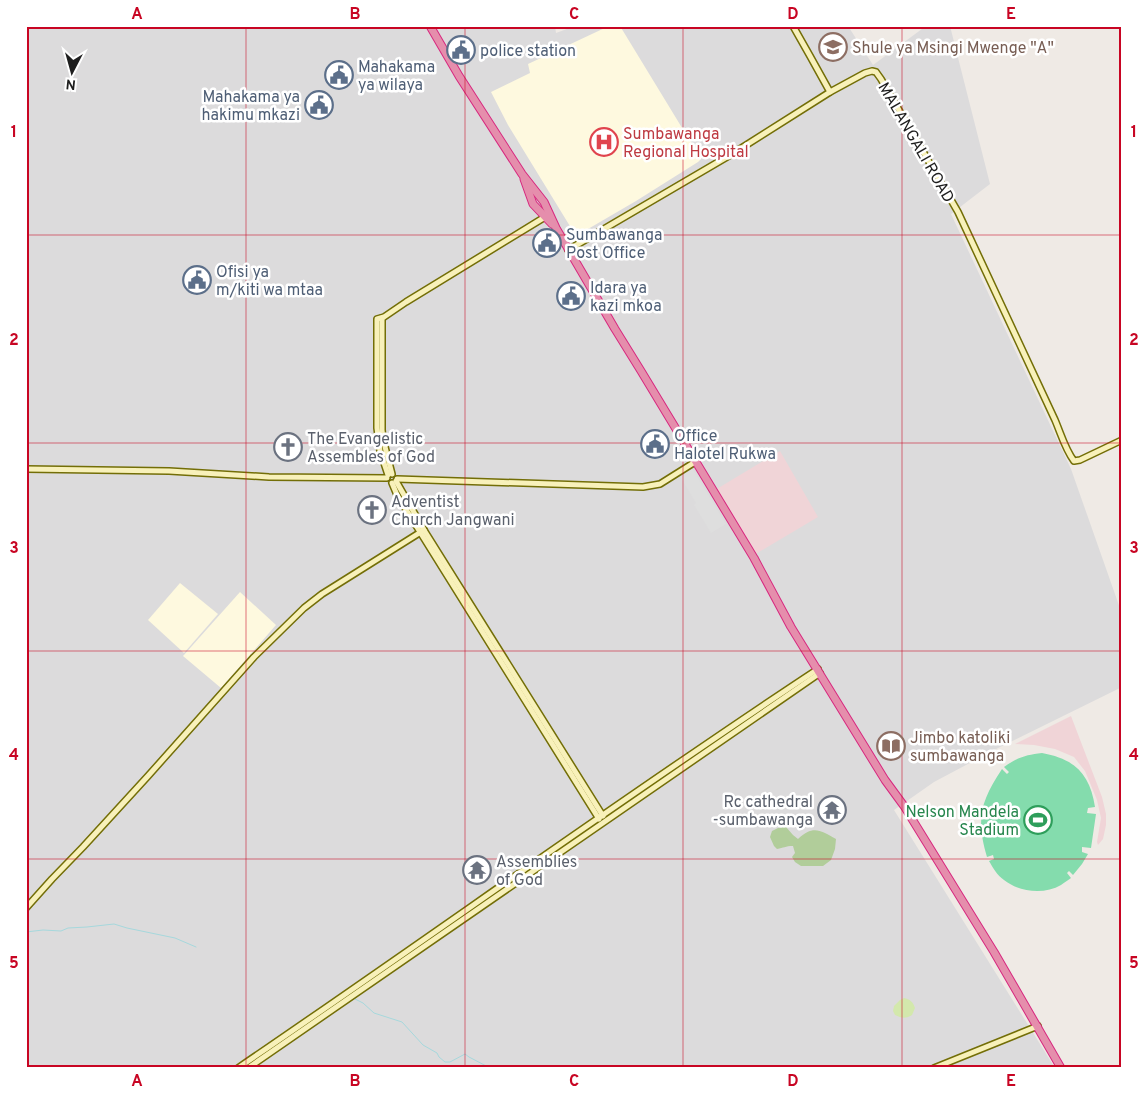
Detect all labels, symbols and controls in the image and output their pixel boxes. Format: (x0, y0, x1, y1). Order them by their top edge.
text: A (131, 5, 143, 25)
text: B (349, 5, 361, 25)
text: C (569, 5, 579, 25)
text: D (787, 5, 799, 25)
text: E (1006, 5, 1016, 25)
school or university icon: Shule ya Msingi Mwenge "A" (818, 32, 848, 62)
public building icon: police station (446, 35, 476, 65)
place label: Shule ya Msingi Mwenge "A" (852, 39, 1054, 59)
place label: police station (480, 42, 576, 62)
north arrow (48, 48, 98, 98)
place label: Mahakama ya wilaya (358, 58, 435, 96)
public building icon: Mahakama ya wilaya (324, 60, 354, 90)
text: N (65, 74, 77, 92)
street label: MALANGALI ROAD (873, 79, 958, 207)
place label: Mahakama ya hakimu mkazi (201, 88, 300, 126)
public building icon: Mahakama ya hakimu mkazi (304, 90, 334, 120)
text: 1 (11, 123, 17, 143)
text: 1 (1131, 123, 1137, 143)
place label: Sumbawanga Regional Hospital (623, 125, 749, 163)
hospital icon: Sumbawanga Regional Hospital (589, 127, 619, 157)
place label: Sumbawanga Post Office (566, 226, 662, 264)
public building icon: Sumbawanga Post Office (532, 228, 562, 258)
place label: Ofisi ya m/kiti wa mtaa (216, 263, 323, 301)
public building icon: Ofisi ya m/kiti wa mtaa (182, 265, 212, 295)
place label: Idara ya kazi mkoa (590, 279, 662, 317)
public building icon: Idara ya kazi mkoa (556, 281, 586, 311)
text: 2 (9, 331, 19, 351)
text: 2 (1129, 331, 1139, 351)
place label: Office Halotel Rukwa (674, 427, 776, 465)
public building icon: Office Halotel Rukwa (640, 429, 670, 459)
place label: The Evangelistic Assembles of God (307, 430, 435, 468)
church icon: The Evangelistic Assembles of God (273, 432, 303, 462)
place label: Adventist Church Jangwani (391, 493, 515, 531)
church icon: Adventist Church Jangwani (357, 495, 387, 525)
text: 3 (9, 539, 19, 559)
text: 3 (1129, 539, 1139, 559)
place label: Jimbo katoliki sumbawanga (910, 729, 1010, 767)
library icon: Jimbo katoliki sumbawanga (876, 731, 906, 761)
text: 4 (9, 746, 19, 766)
text: 4 (1129, 746, 1139, 766)
place label: Rc cathedral -sumbawanga (712, 793, 813, 831)
temple icon: Rc cathedral -sumbawanga (817, 795, 847, 825)
place label: Nelson Mandela Stadium (905, 803, 1019, 841)
sports icon: Nelson Mandela Stadium (1023, 805, 1053, 835)
place label: Assemblies of God (496, 853, 577, 891)
temple icon: Assemblies of God (462, 855, 492, 885)
text: 5 (9, 954, 19, 974)
text: 5 (1129, 954, 1139, 974)
text: A (131, 1072, 143, 1092)
text: B (349, 1072, 361, 1092)
text: C (569, 1072, 579, 1092)
text: D (787, 1072, 799, 1092)
text: E (1006, 1072, 1016, 1092)

